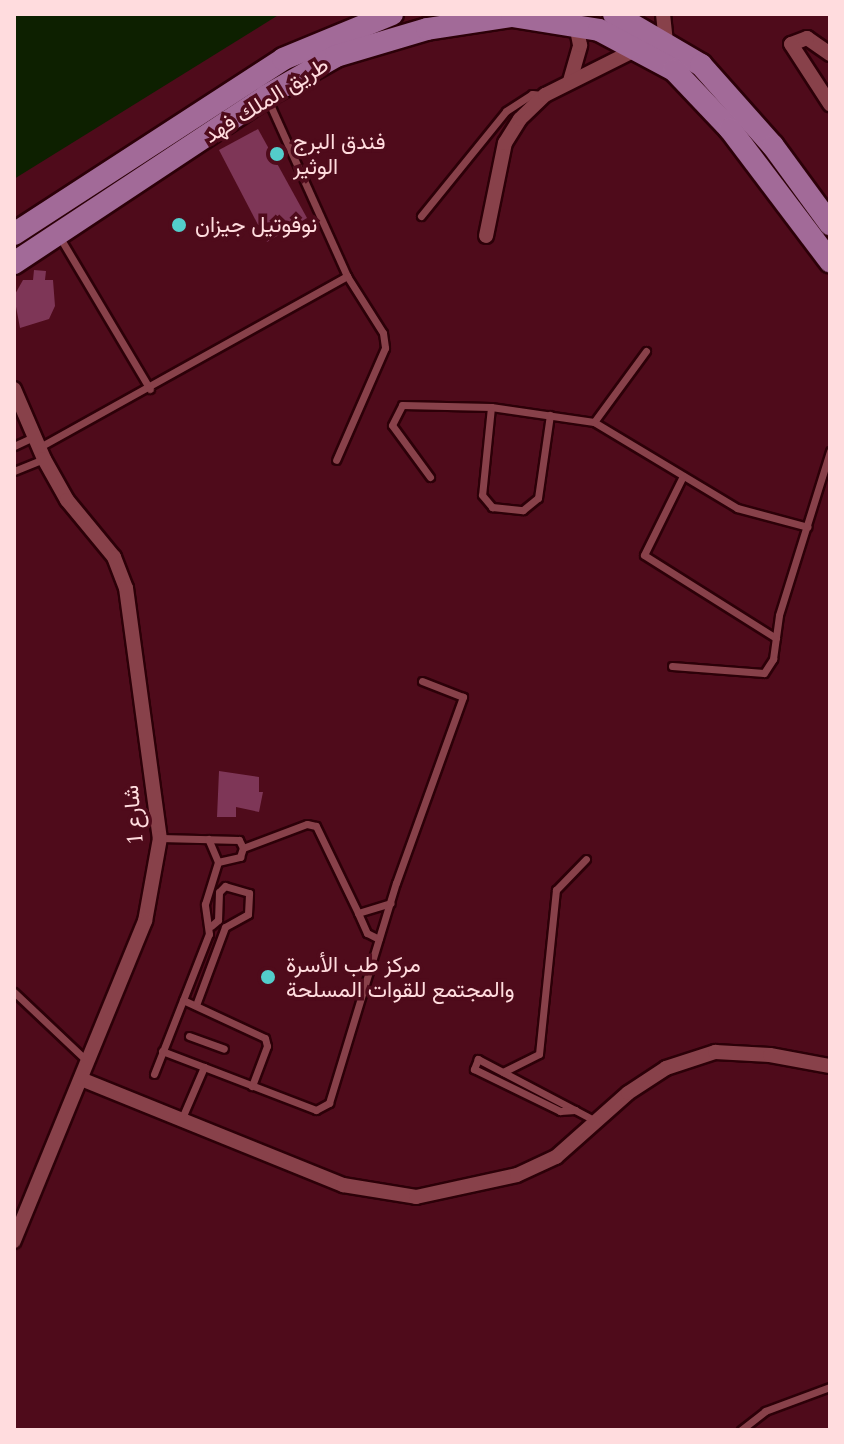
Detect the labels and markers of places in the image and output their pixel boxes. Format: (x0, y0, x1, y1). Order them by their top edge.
place label: فندق البرج الوثير (293, 128, 385, 180)
marker: فندق البرج الوثير (268, 145, 286, 163)
place label: نوفوتيل جيزان (195, 212, 317, 238)
marker: نوفوتيل جيزان (170, 216, 188, 234)
place label: مركز طب الأسرة والمجتمع للقوات المسلحة (286, 951, 515, 1002)
marker: مركز طب الأسرة والمجتمع للقوات المسلحة (257, 966, 279, 988)

